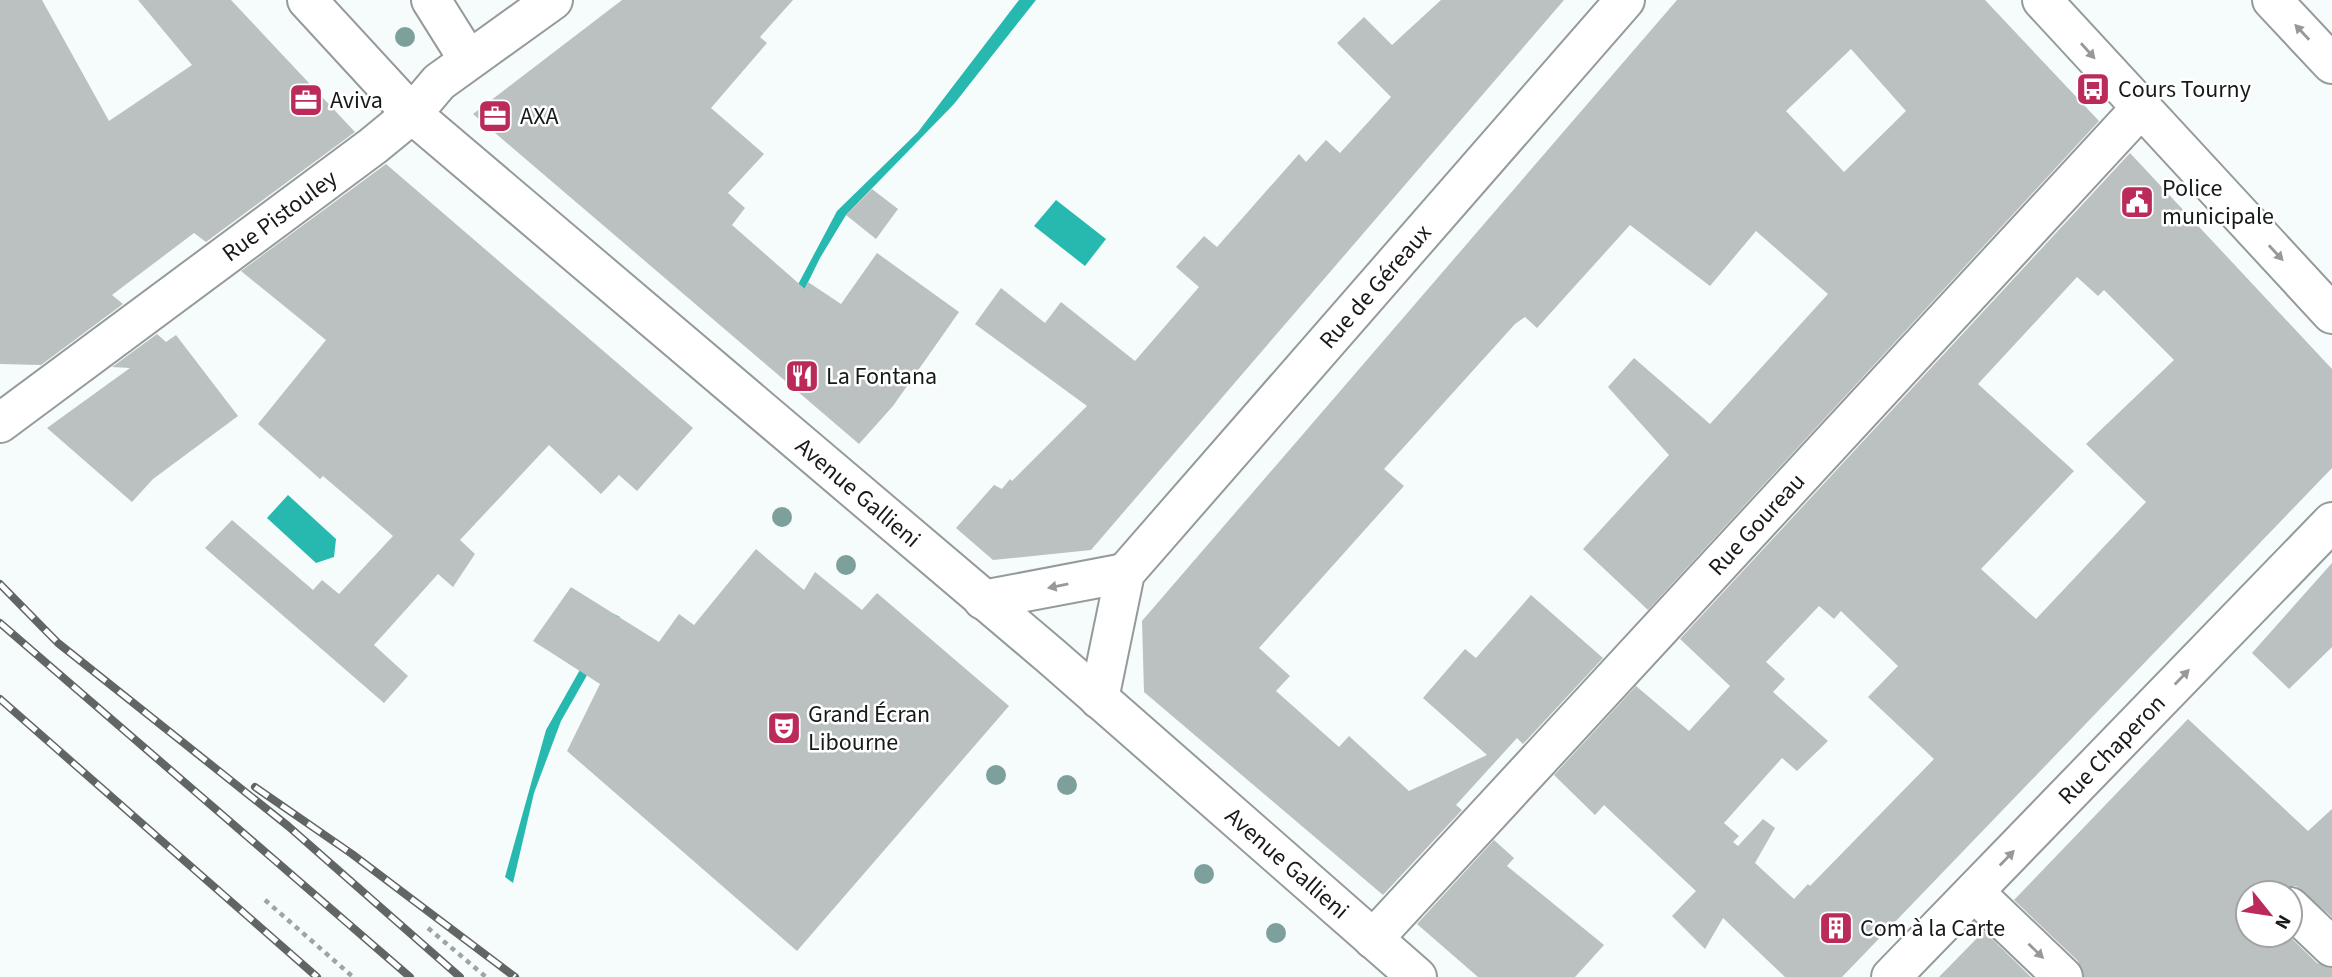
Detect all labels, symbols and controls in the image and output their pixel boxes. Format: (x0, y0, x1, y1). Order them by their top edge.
one-way arrow (2294, 23, 2310, 41)
one-way arrow (2079, 42, 2095, 59)
bus stop icon: Cours Tourny (2074, 70, 2112, 108)
place label: Cours Tourny (2118, 72, 2251, 107)
office icon: Aviva (287, 81, 325, 119)
place label: Aviva (330, 83, 383, 118)
office icon: AXA (476, 97, 514, 135)
place label: AXA (520, 99, 559, 134)
street label: Rue Pistouley (215, 161, 345, 270)
place label: Police municipale (2162, 171, 2274, 234)
public building icon: Police municipale (2118, 183, 2156, 221)
street label: Rue de Géreaux (1311, 216, 1440, 357)
one-way arrow (2267, 244, 2283, 261)
restaurant icon: La Fontana (783, 357, 821, 395)
place label: La Fontana (826, 359, 937, 394)
street label: Avenue Gallieni (787, 429, 928, 556)
street label: Rue Goureau (1700, 465, 1814, 584)
one-way arrow (1047, 581, 1069, 592)
one-way arrow (2174, 668, 2191, 685)
street label: Rue Chaperon (2050, 687, 2174, 813)
place label: Grand Écran Libourne (808, 697, 930, 760)
theatre icon: Grand Écran Libourne (765, 709, 803, 747)
street label: Avenue Gallieni (1217, 799, 1357, 928)
one-way arrow (1998, 850, 2014, 867)
north arrow (2234, 879, 2304, 949)
building icon: Com à la Carte (1817, 909, 1855, 947)
text: N (2268, 910, 2297, 934)
place label: Com à la Carte (1860, 911, 2005, 946)
one-way arrow (2027, 943, 2044, 959)

